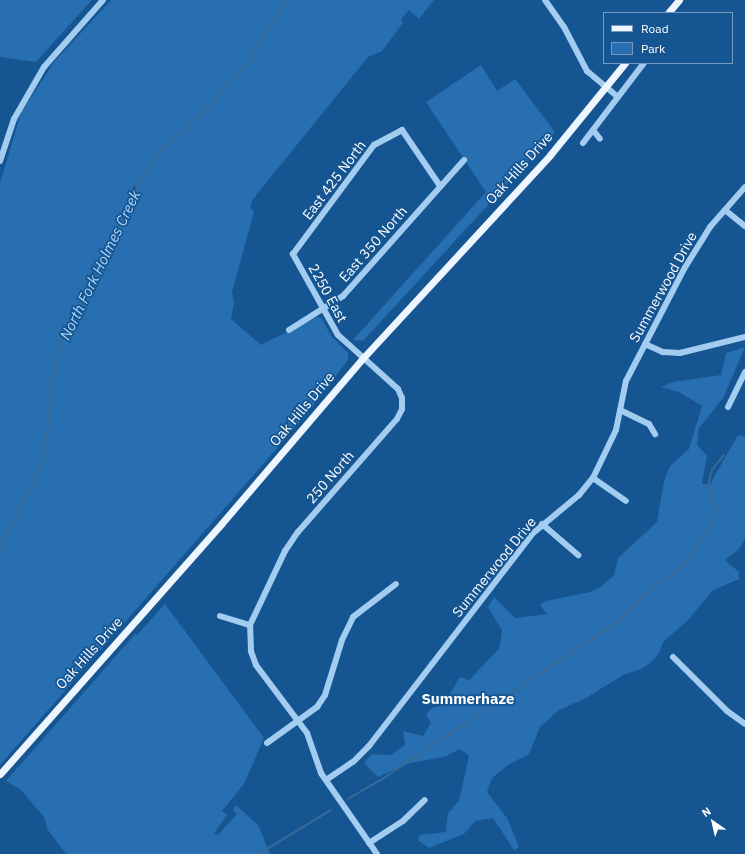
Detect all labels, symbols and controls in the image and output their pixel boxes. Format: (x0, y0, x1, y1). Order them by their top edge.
legend (603, 12, 733, 64)
text: Road (641, 21, 669, 36)
text: Park (641, 41, 665, 56)
street label: Oak Hills Drive (482, 128, 556, 208)
street label: East 425 North (299, 137, 369, 223)
water label: North Fork Holmes Creek (56, 187, 144, 343)
street label: East 350 North (336, 203, 410, 285)
street label: Summerwood Drive (626, 229, 700, 345)
street label: 2250 East (305, 261, 351, 325)
street label: Oak Hills Drive (266, 369, 338, 449)
street label: 250 North (303, 447, 357, 507)
street label: Summerwood Drive (449, 514, 539, 620)
street label: Oak Hills Drive (52, 613, 126, 693)
district label: Summerhaze (421, 690, 515, 708)
north arrow (693, 802, 733, 842)
text: N (699, 804, 714, 820)

